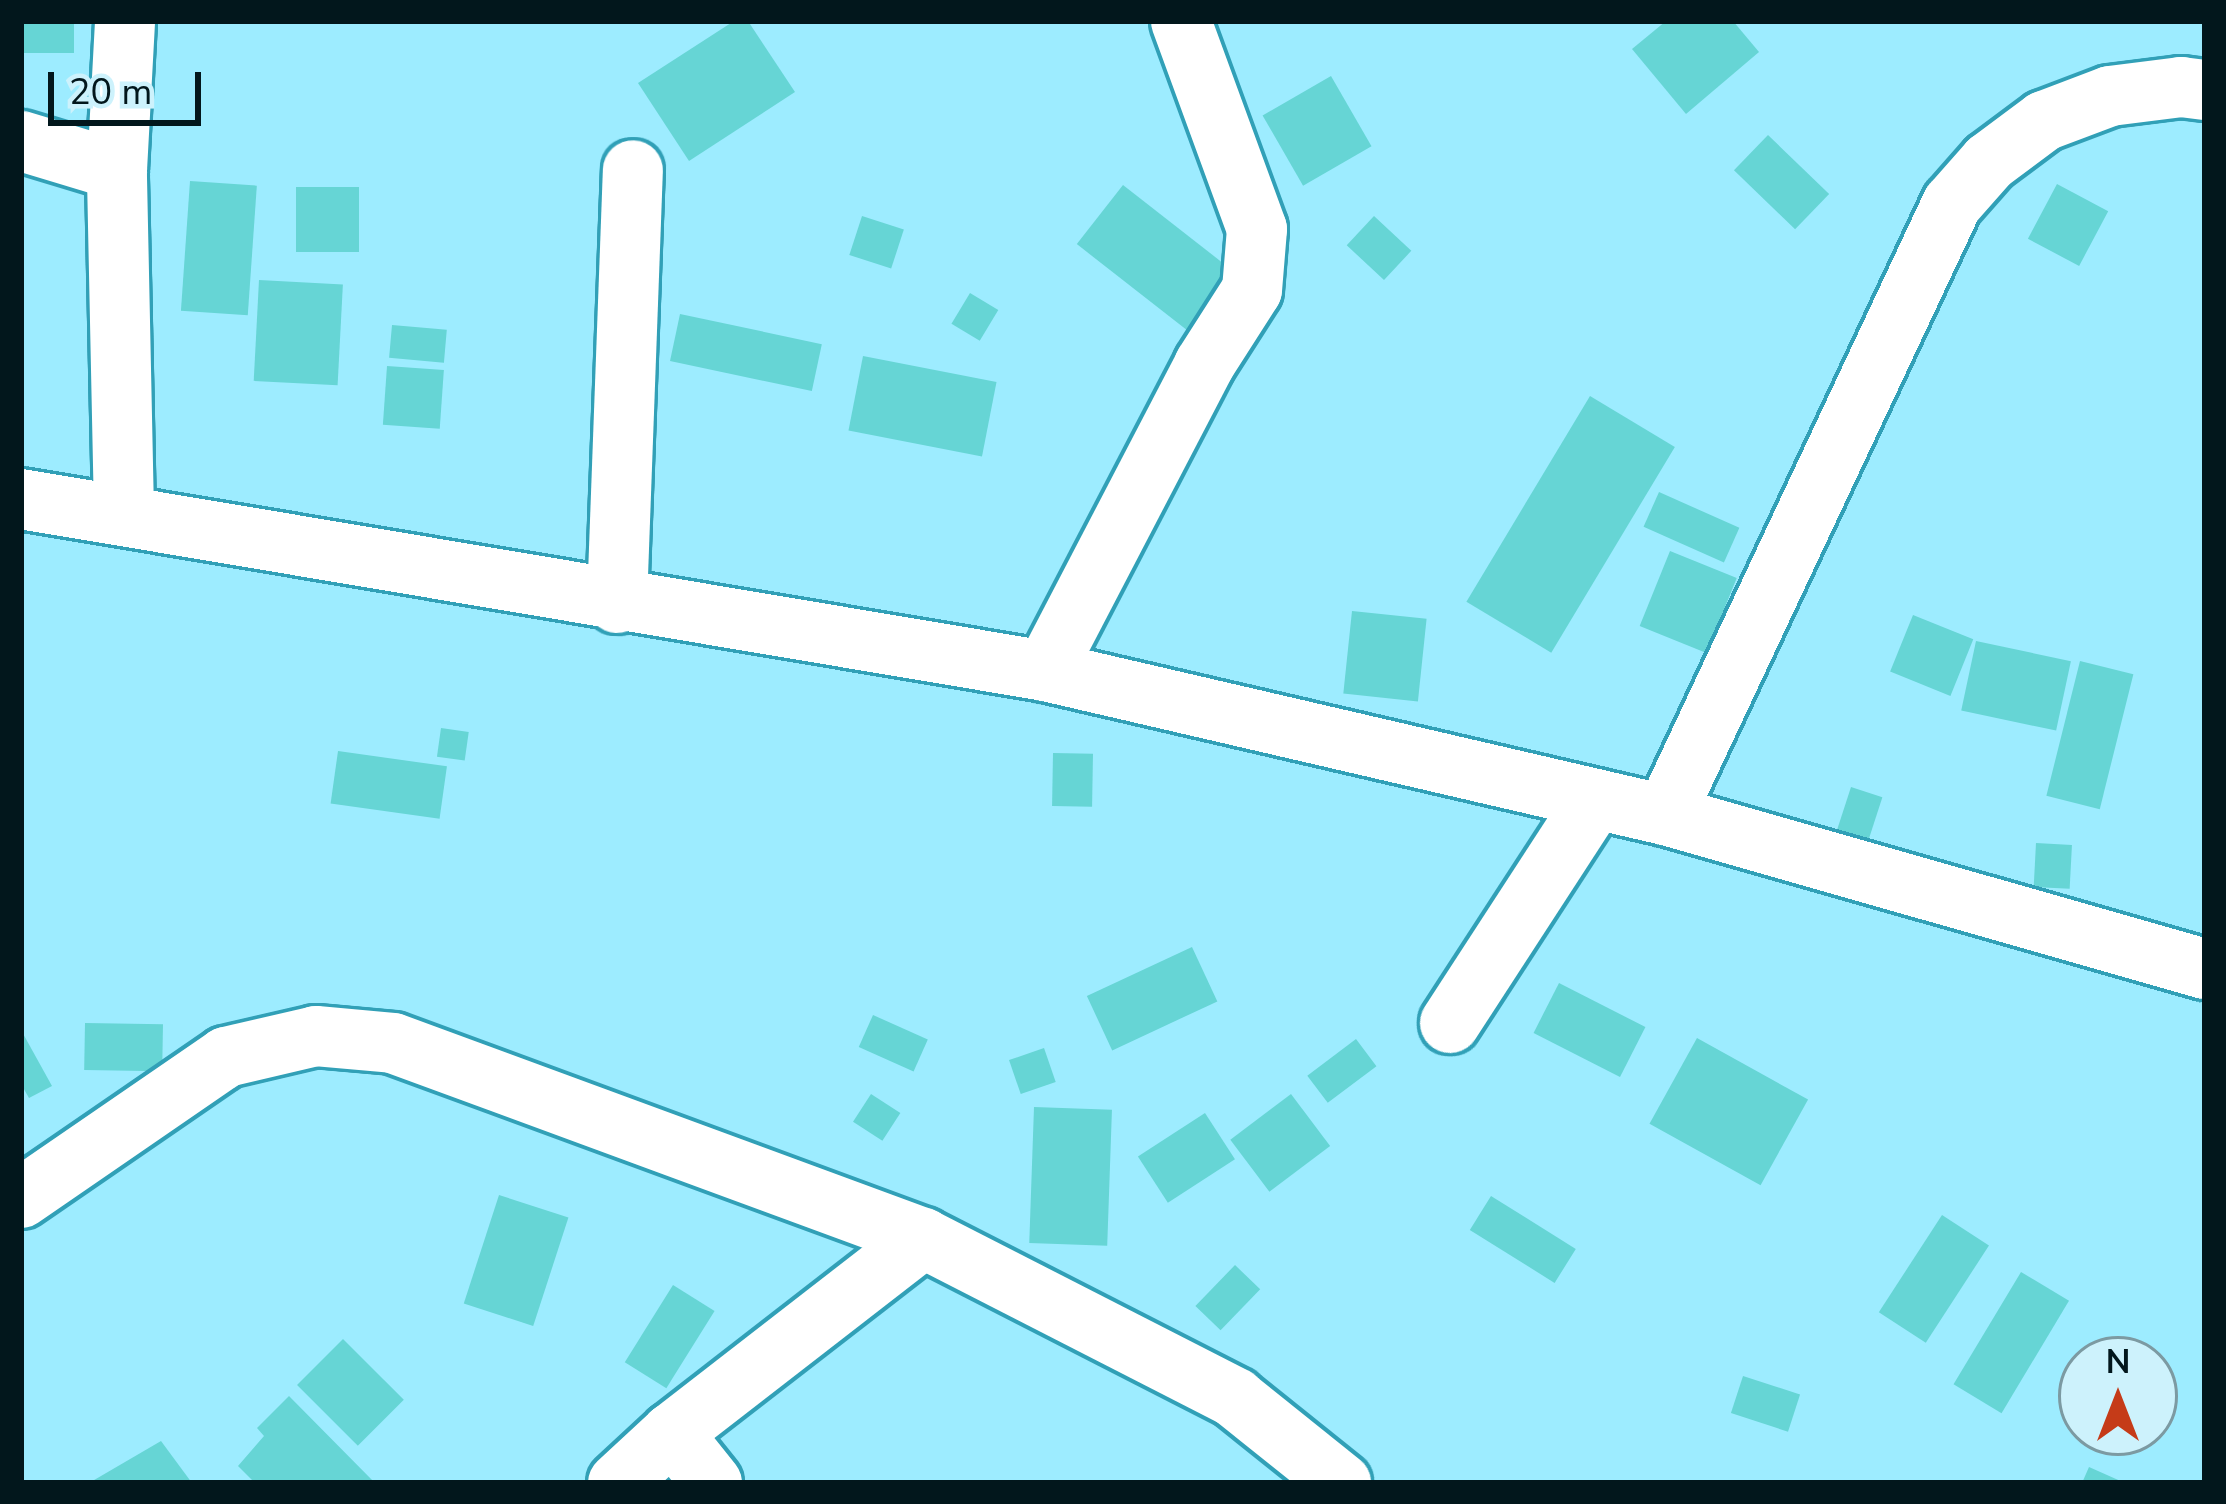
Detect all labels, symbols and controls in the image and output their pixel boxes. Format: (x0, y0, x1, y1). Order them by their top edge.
scale bar (54, 48, 207, 122)
text: 20 m (69, 68, 152, 117)
north arrow (2058, 1336, 2178, 1456)
text: N (2106, 1340, 2130, 1385)

